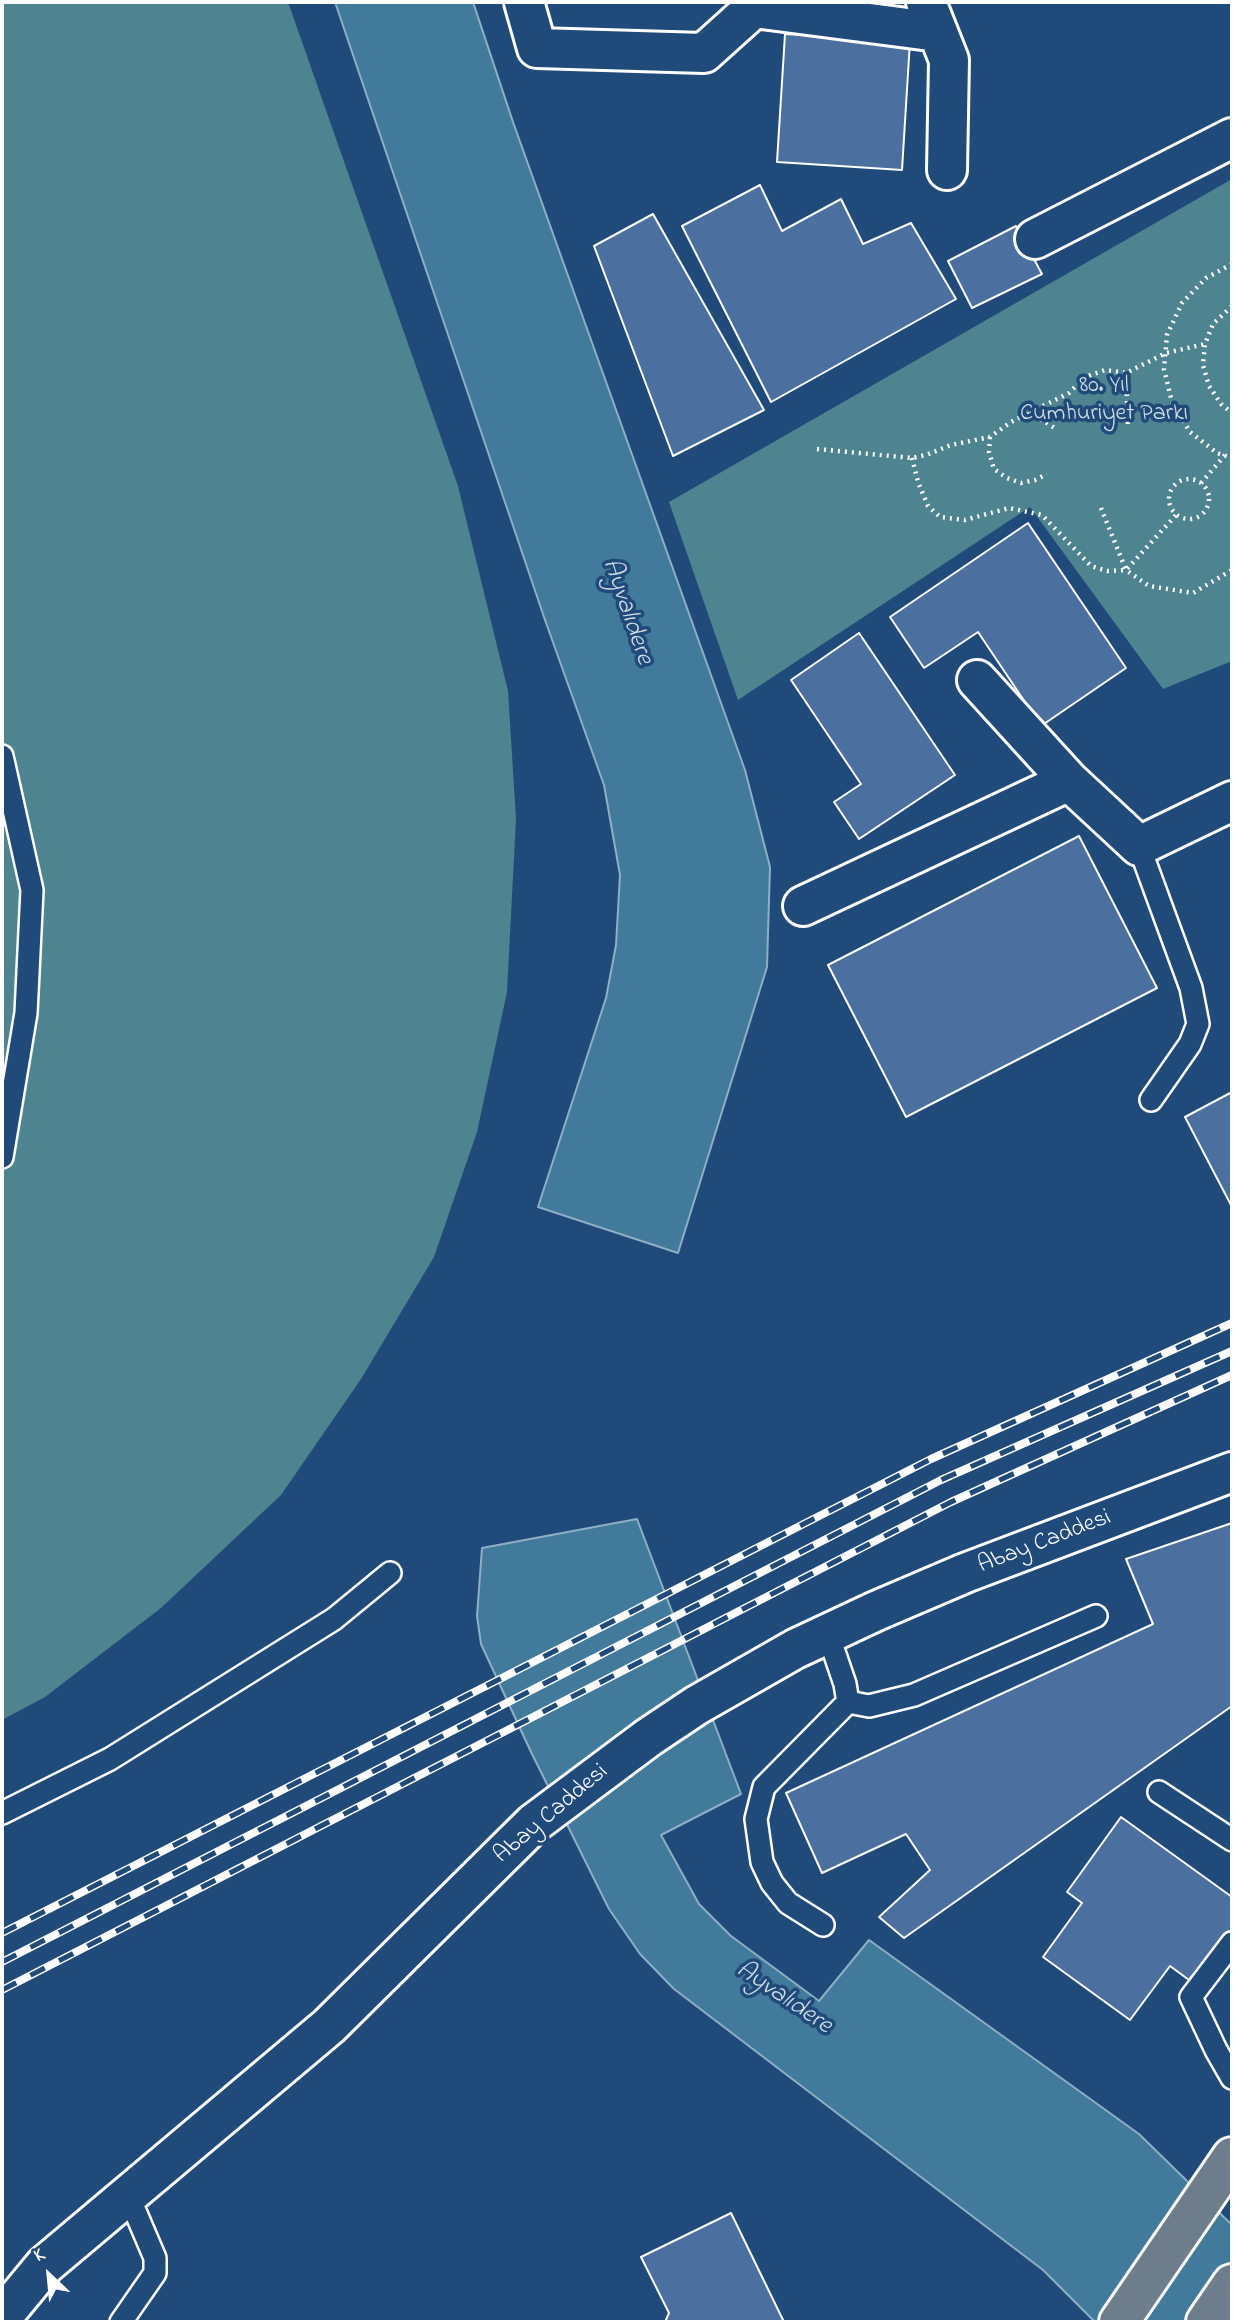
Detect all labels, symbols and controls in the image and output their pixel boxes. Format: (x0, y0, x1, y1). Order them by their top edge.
park label: 80. Yıl Cumhuriyet Parkı (1020, 373, 1188, 429)
water label: Ayvalıdere (593, 555, 659, 669)
street label: Abay Caddesi (974, 1504, 1116, 1582)
street label: Abay Caddesi (489, 1759, 615, 1871)
water label: Ayvalıdere (729, 1955, 837, 2043)
north arrow (14, 2240, 84, 2310)
text: K (30, 2242, 50, 2270)

